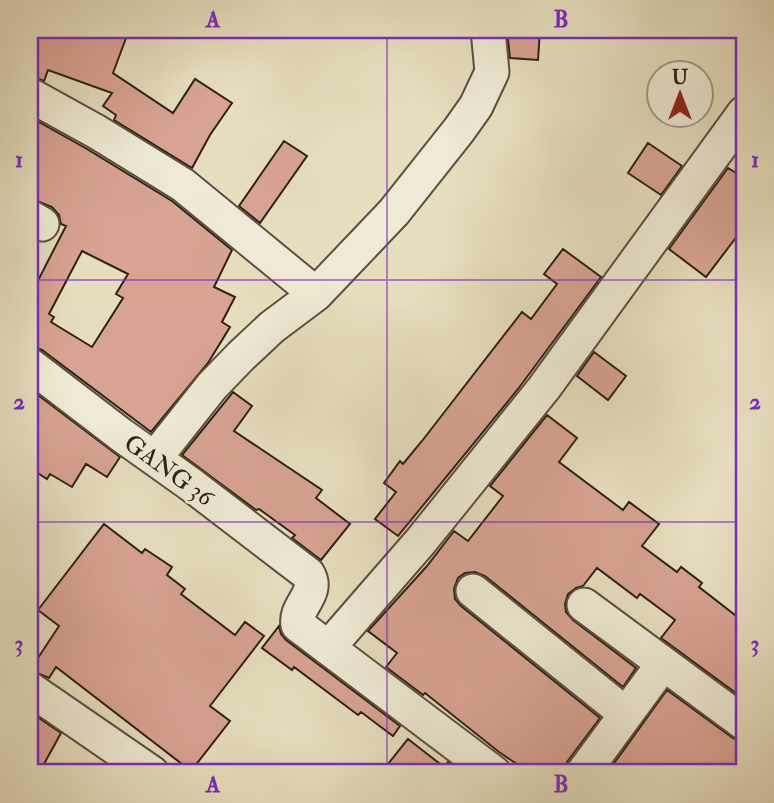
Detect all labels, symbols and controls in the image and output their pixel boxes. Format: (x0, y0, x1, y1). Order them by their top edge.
text: A (205, 5, 221, 34)
text: B (553, 5, 569, 34)
north arrow (644, 60, 714, 130)
text: U (672, 66, 688, 90)
text: 1 (15, 145, 23, 174)
text: 1 (751, 145, 759, 174)
text: 2 (13, 387, 25, 416)
text: 2 (749, 387, 761, 416)
street label: GANG 36 (118, 428, 221, 514)
text: 3 (15, 629, 23, 658)
text: 3 (751, 629, 759, 658)
text: A (205, 770, 221, 799)
text: B (553, 770, 569, 799)

